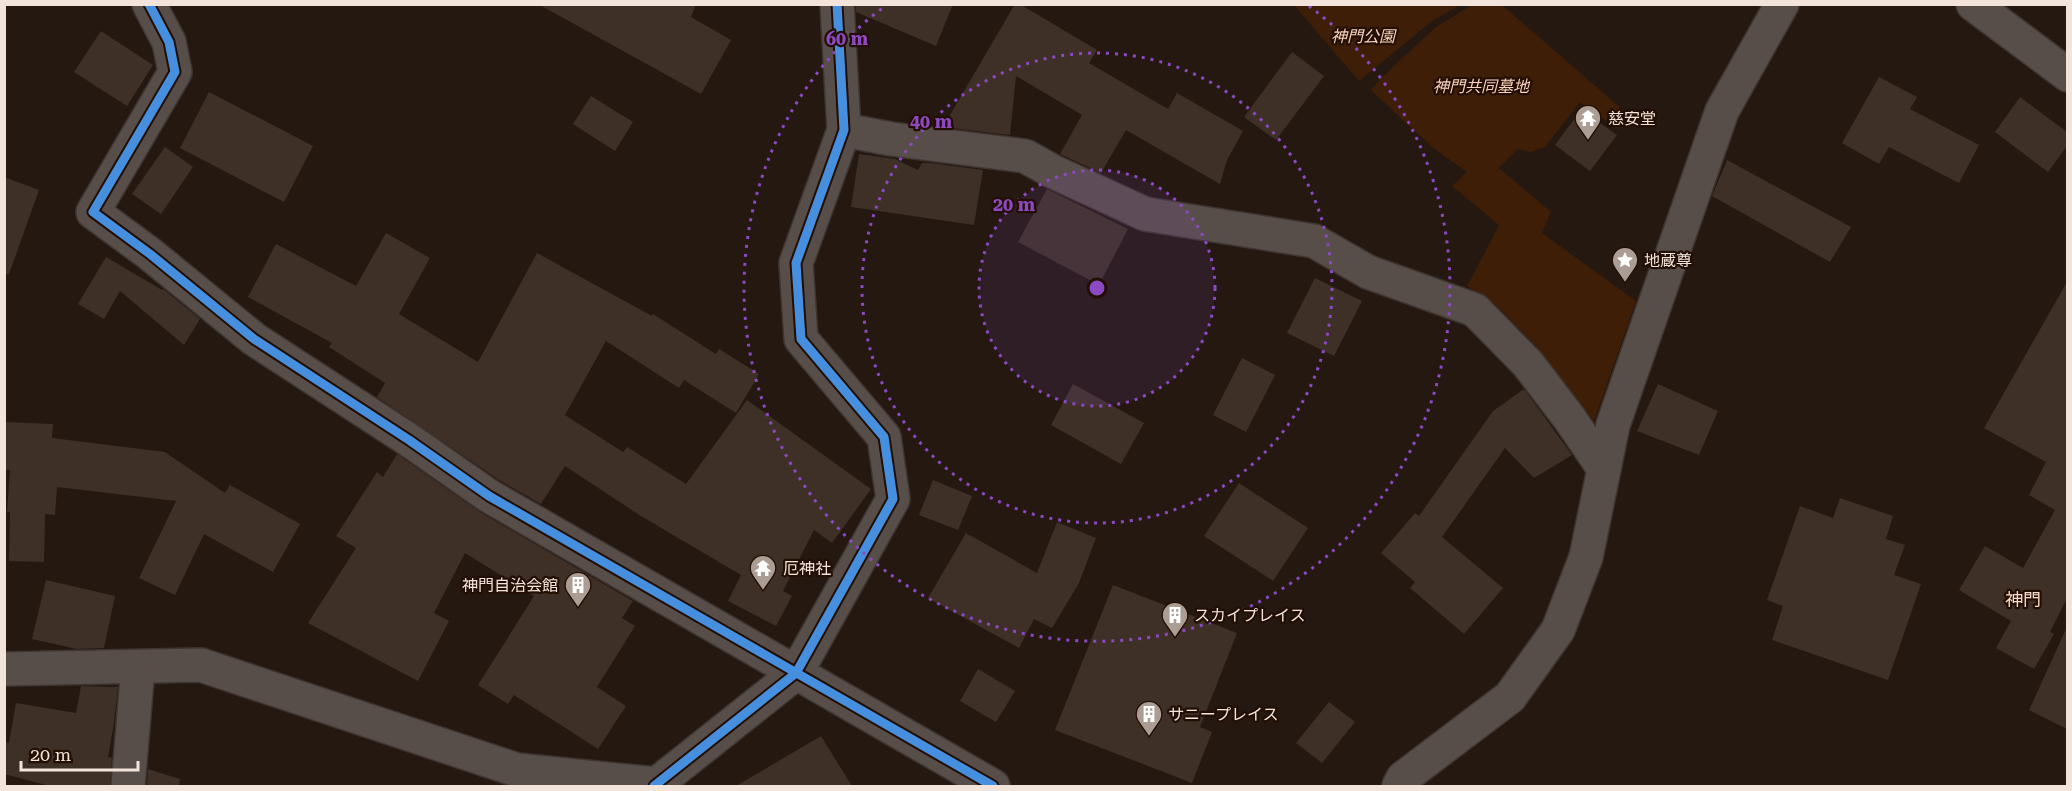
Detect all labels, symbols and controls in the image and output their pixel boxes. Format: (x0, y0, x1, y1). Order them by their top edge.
park label: 神門公園 (1331, 27, 1397, 46)
text: 60 m (826, 28, 869, 49)
park label: 神門共同墓地 (1433, 77, 1531, 96)
temple icon: 慈安堂 (1573, 103, 1603, 141)
place label: 慈安堂 (1608, 109, 1656, 128)
text: 40 m (910, 111, 953, 132)
text: 20 m (993, 194, 1036, 215)
place icon: 地蔵尊 (1610, 245, 1640, 283)
place label: 地蔵尊 (1644, 251, 1692, 270)
centre of rings (1087, 278, 1107, 298)
temple icon: 厄神社 (748, 553, 778, 591)
place label: 厄神社 (783, 559, 831, 578)
building icon: 神門自治会館 (563, 570, 593, 608)
place label: 神門自治会館 (462, 576, 558, 595)
district label: 神門 (2005, 589, 2041, 610)
building icon: スカイプレイス (1160, 600, 1190, 638)
place label: スカイプレイス (1194, 606, 1306, 625)
building icon: サニープレイス (1134, 699, 1164, 737)
place label: サニープレイス (1168, 705, 1279, 724)
scale bar (21, 734, 138, 772)
text: 20 m (30, 744, 71, 765)

